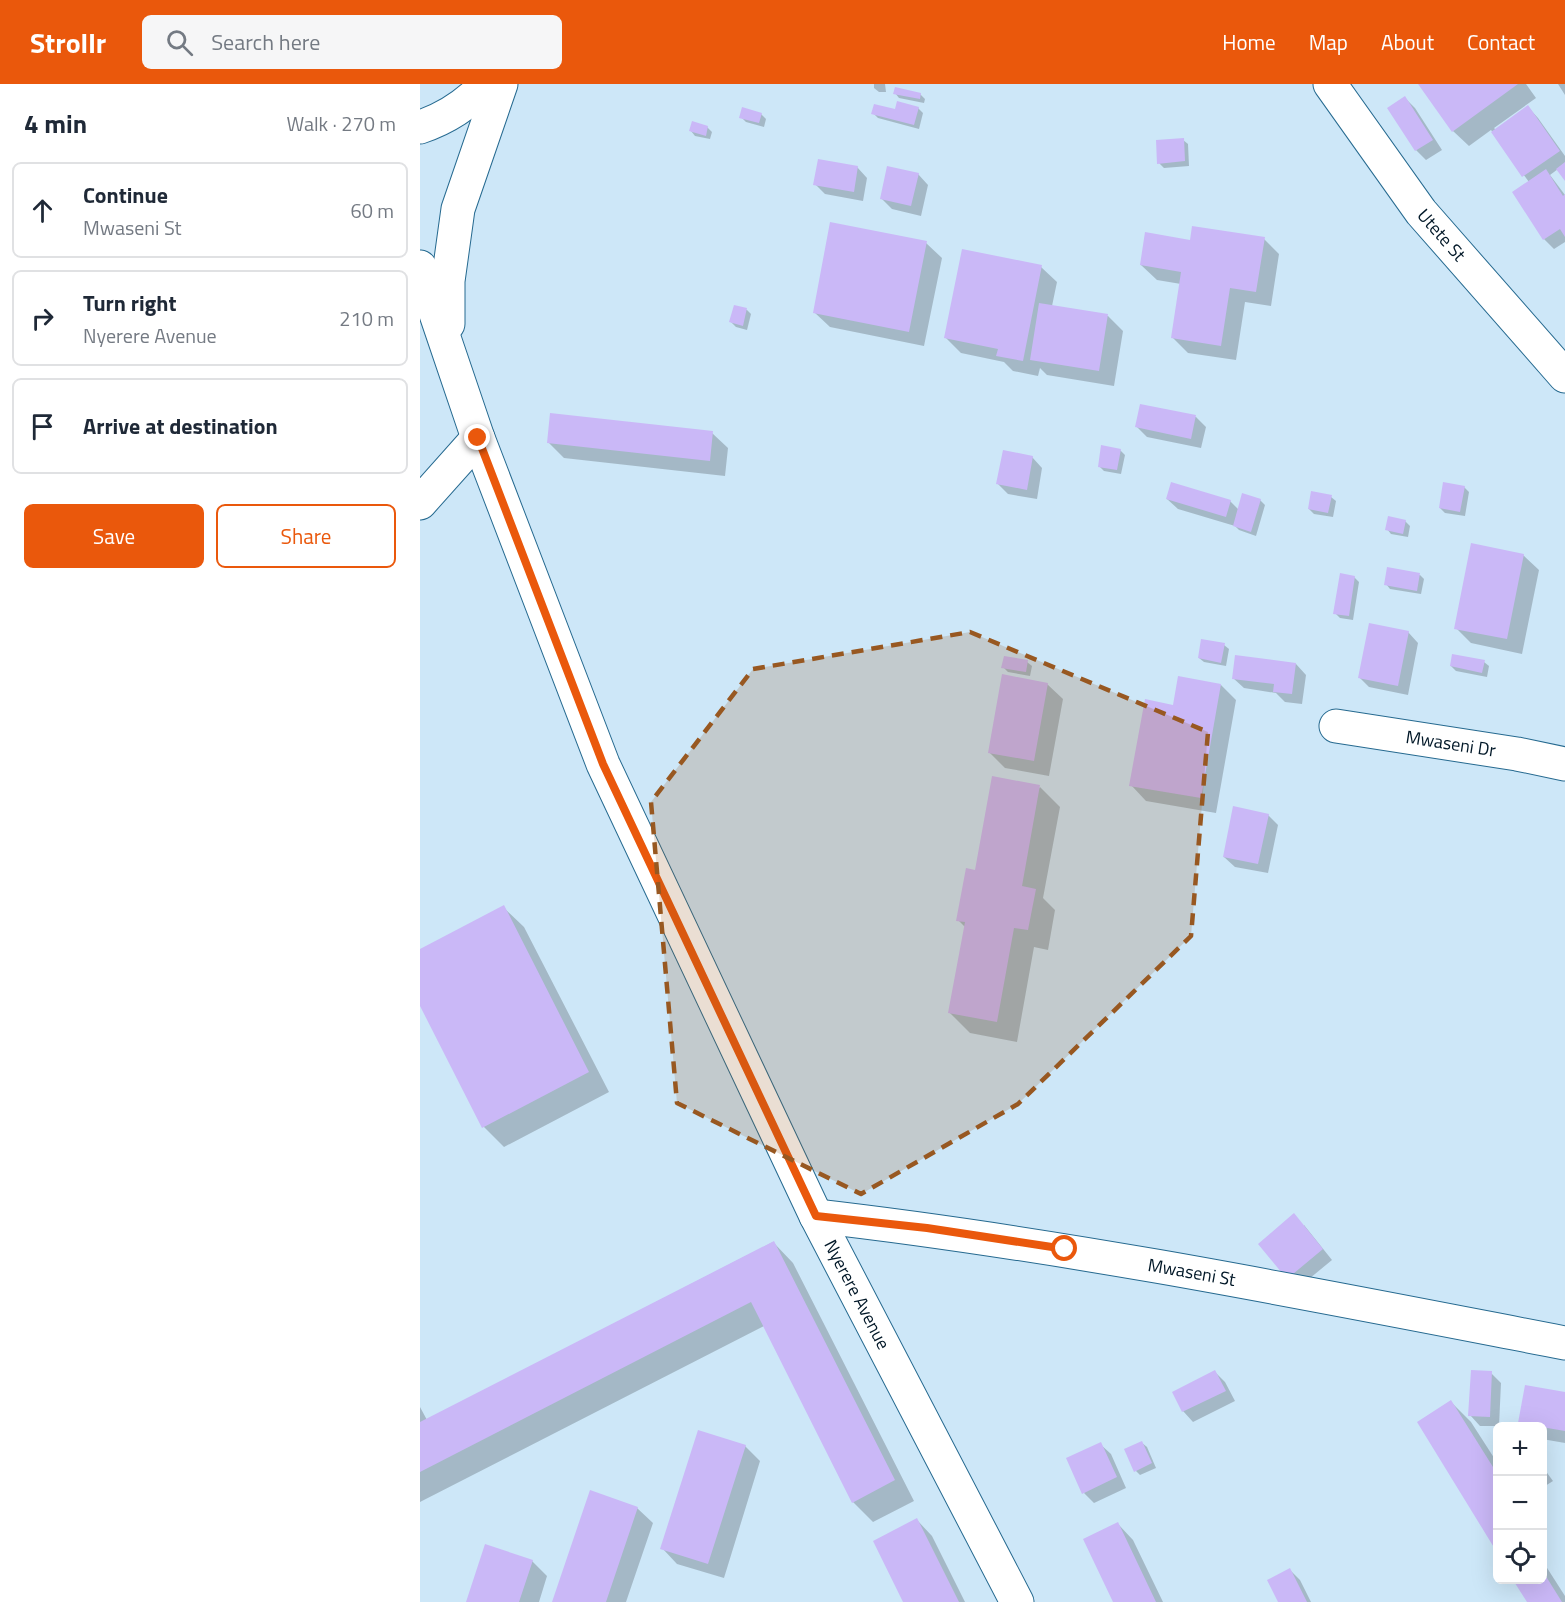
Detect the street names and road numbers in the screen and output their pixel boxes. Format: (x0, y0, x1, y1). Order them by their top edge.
street label: Utete St (1411, 203, 1473, 268)
street label: Mwaseni Dr (1404, 723, 1498, 764)
street label: Nyerere Avenue (818, 1235, 897, 1354)
street label: Mwaseni St (1146, 1251, 1239, 1293)

